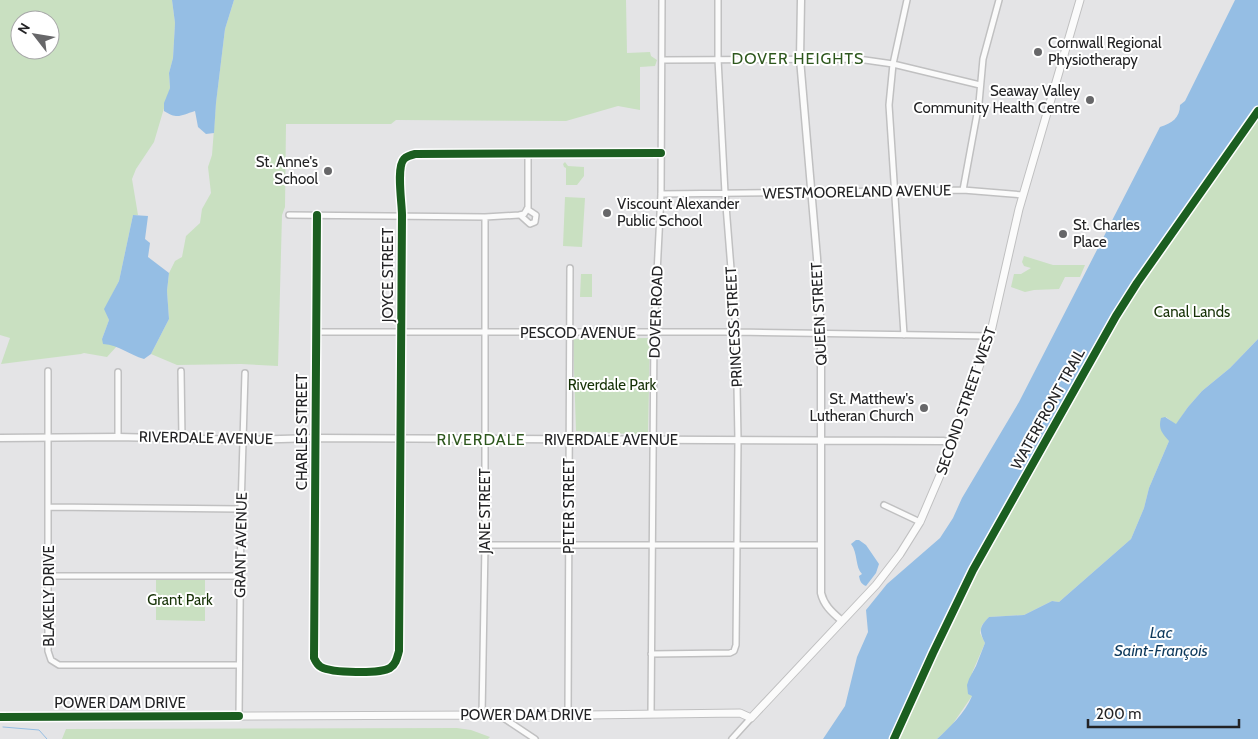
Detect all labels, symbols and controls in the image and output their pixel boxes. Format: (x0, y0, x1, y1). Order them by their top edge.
north arrow (10, 10, 60, 60)
text: N (14, 19, 34, 37)
place label: Cornwall Regional Physiotherapy (1048, 34, 1162, 69)
marker: Cornwall Regional Physiotherapy (1032, 46, 1044, 58)
district label: DOVER HEIGHTS (732, 49, 864, 68)
place label: Seaway Valley Community Health Centre (913, 82, 1080, 117)
marker: Seaway Valley Community Health Centre (1084, 94, 1096, 106)
place label: St. Anne's School (256, 153, 318, 188)
marker: St. Anne's School (322, 165, 334, 177)
street label: WESTMOORELAND AVENUE (762, 181, 952, 203)
place label: Viscount Alexander Public School (617, 195, 740, 230)
marker: Viscount Alexander Public School (601, 207, 613, 219)
place label: St. Charles Place (1073, 216, 1140, 251)
street label: JOYCE STREET (379, 228, 397, 323)
marker: St. Charles Place (1057, 228, 1069, 240)
street label: QUEEN STREET (807, 262, 831, 366)
street label: DOVER ROAD (645, 265, 667, 359)
street label: PRINCESS STREET (722, 266, 746, 388)
park label: Canal Lands (1154, 303, 1230, 321)
street label: PESCOD AVENUE (520, 324, 636, 342)
street label: SECOND STREET WEST (932, 325, 1000, 477)
street label: WATERFRONT TRAIL (1007, 345, 1089, 473)
street label: CHARLES STREET (293, 374, 311, 490)
park label: Riverdale Park (568, 376, 657, 394)
place label: St. Matthew's Lutheran Church (810, 390, 914, 425)
marker: St. Matthew's Lutheran Church (918, 402, 930, 414)
street label: RIVERDALE AVENUE (139, 428, 273, 448)
district label: RIVERDALE (436, 430, 526, 449)
street label: RIVERDALE AVENUE (544, 431, 678, 449)
street label: PETER STREET (560, 458, 578, 554)
street label: JANE STREET (476, 468, 494, 555)
street label: GRANT AVENUE (231, 492, 251, 598)
street label: BLAKELY DRIVE (40, 545, 58, 647)
park label: Grant Park (147, 591, 213, 609)
water label: Lac Saint-François (1114, 623, 1208, 660)
street label: POWER DAM DRIVE (54, 694, 186, 712)
scale bar (1088, 696, 1239, 728)
text: 200 m (1096, 705, 1141, 723)
street label: POWER DAM DRIVE (460, 706, 592, 724)

